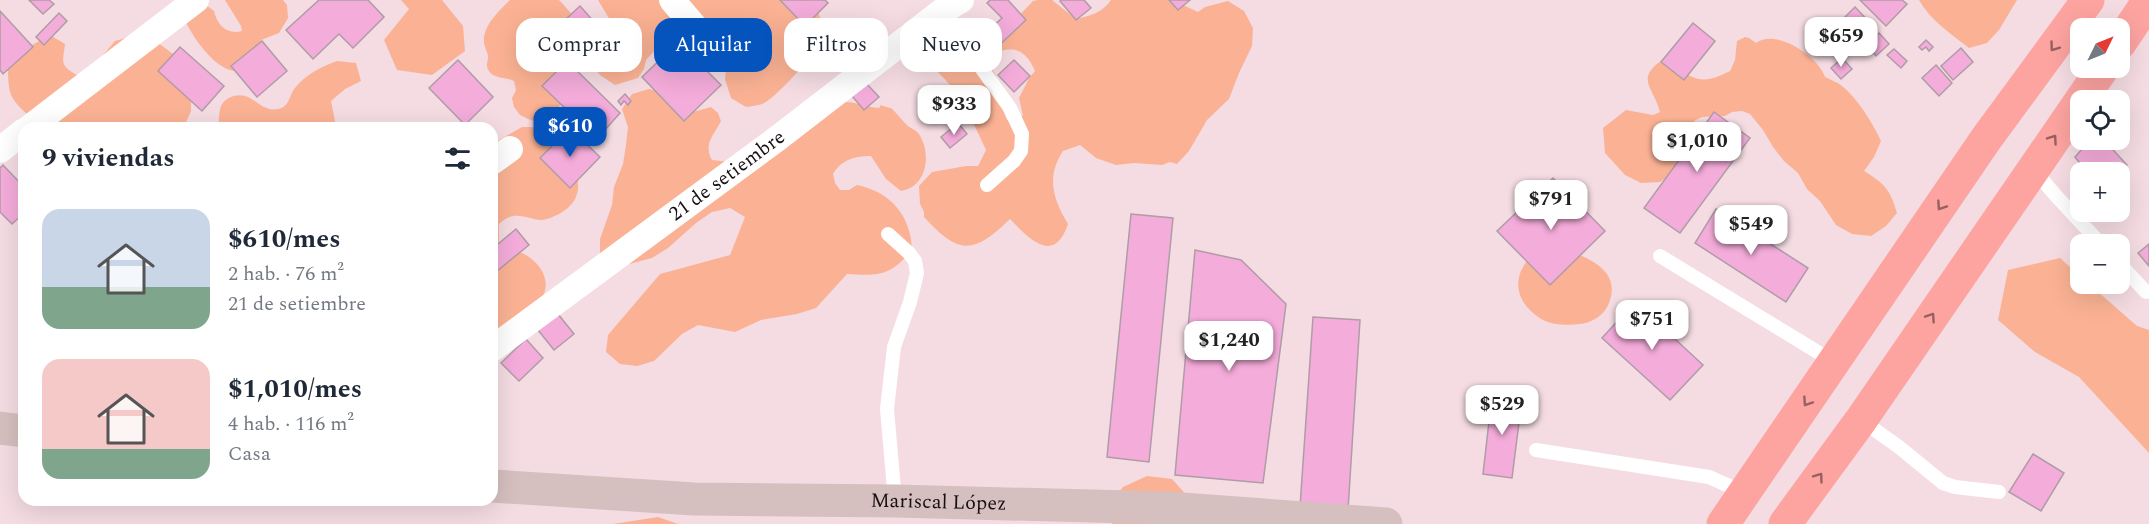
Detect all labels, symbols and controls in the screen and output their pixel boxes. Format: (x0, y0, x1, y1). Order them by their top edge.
pin: $659 (1805, 17, 1877, 68)
chip: Comprar (516, 18, 642, 72)
chip: Alquilar (654, 18, 772, 72)
chip: Filtros (784, 18, 888, 72)
chip: Nuevo (900, 18, 1002, 72)
north arrow (2070, 18, 2130, 78)
map controls (2070, 18, 2130, 294)
text: $659 (1819, 21, 1863, 51)
one-way arrow (2050, 41, 2061, 52)
pin: $933 (918, 85, 990, 136)
text: $933 (932, 89, 976, 119)
button: locate (2070, 90, 2130, 150)
pin: $610 (534, 107, 606, 158)
text: $610 (548, 111, 592, 141)
pin: $1,010 (1648, 122, 1746, 173)
street label: 21 de setiembre (663, 123, 792, 229)
text: $1,010 (1666, 126, 1728, 156)
one-way arrow (2046, 135, 2057, 146)
text: 9 viviendas (42, 138, 175, 178)
icon: filters (441, 142, 474, 175)
button: + (2070, 162, 2130, 222)
pin: $791 (1515, 180, 1587, 231)
text: $791 (1529, 184, 1573, 214)
one-way arrow (1936, 200, 1948, 210)
pin: $549 (1715, 205, 1787, 256)
text: $549 (1729, 209, 1773, 239)
text: $610/mes (228, 219, 341, 259)
icon: home (90, 233, 162, 305)
button: − (2070, 234, 2130, 294)
text: 2 hab. · 76 m² (228, 259, 344, 289)
text: 21 de setiembre (228, 289, 366, 319)
pin: $751 (1616, 300, 1688, 351)
text: $751 (1630, 304, 1674, 334)
one-way arrow (1924, 313, 1935, 324)
pin: $1,240 (1180, 321, 1278, 372)
text: $1,240 (1198, 325, 1260, 355)
text: $1,010/mes (228, 369, 362, 409)
icon: home (90, 383, 162, 455)
pin: $529 (1466, 385, 1538, 436)
text: $529 (1480, 389, 1524, 419)
one-way arrow (1803, 395, 1814, 406)
text: 4 hab. · 116 m² (228, 409, 354, 439)
text: Casa (228, 439, 271, 469)
one-way arrow (1812, 472, 1823, 483)
street label: Mariscal López (870, 486, 1007, 519)

